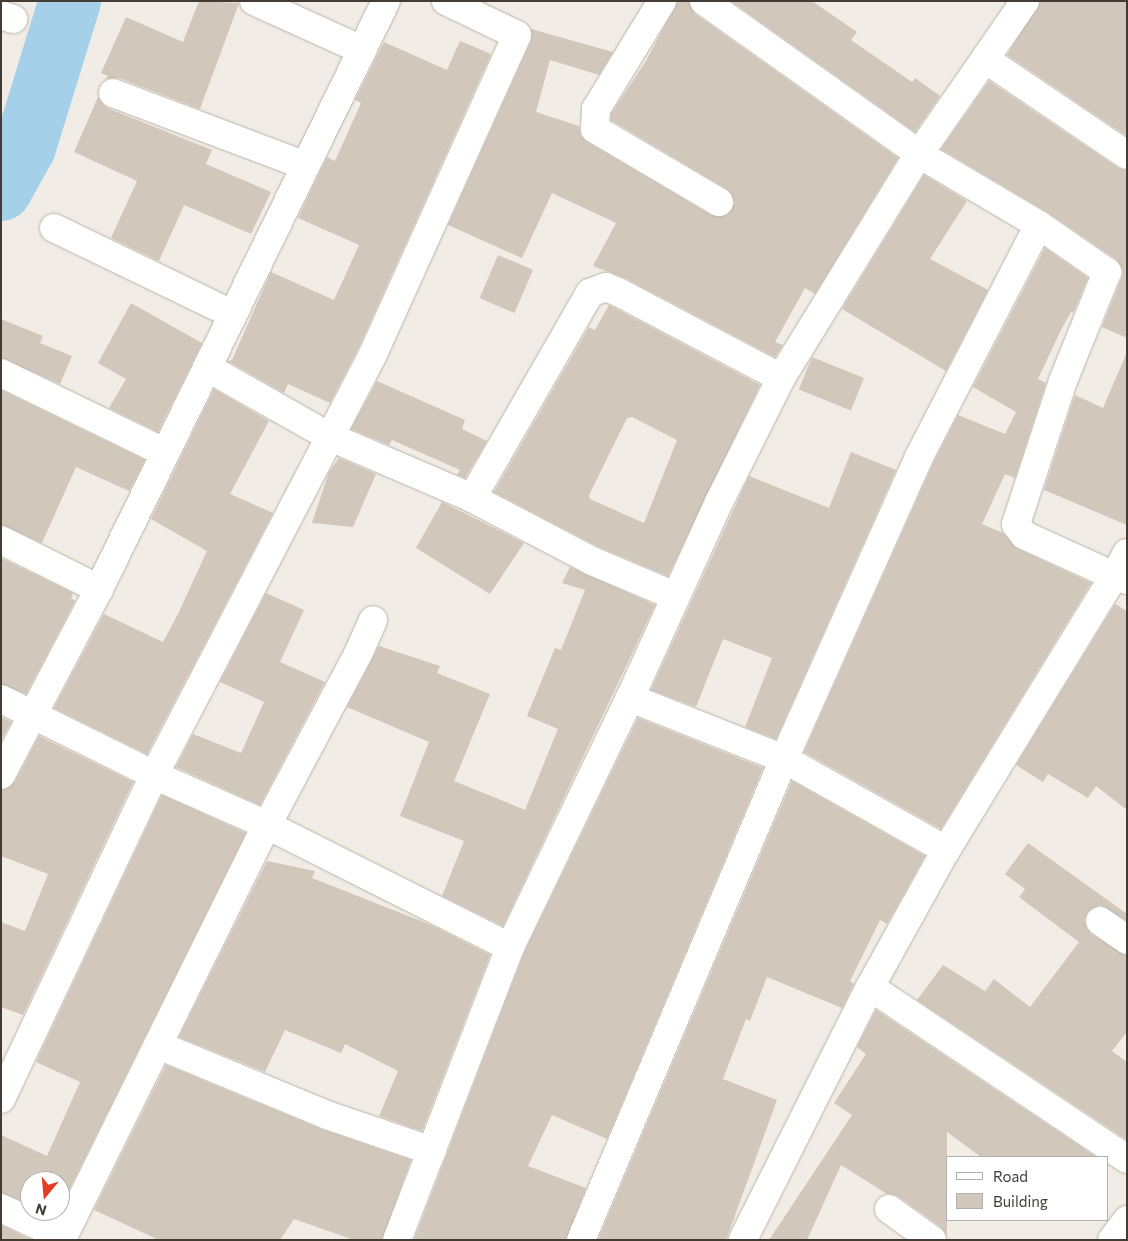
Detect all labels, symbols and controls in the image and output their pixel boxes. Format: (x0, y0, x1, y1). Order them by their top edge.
legend (946, 1156, 1108, 1221)
text: Road (993, 1167, 1028, 1185)
north arrow (20, 1171, 70, 1221)
text: Building (993, 1192, 1048, 1210)
text: N (33, 1200, 48, 1220)

